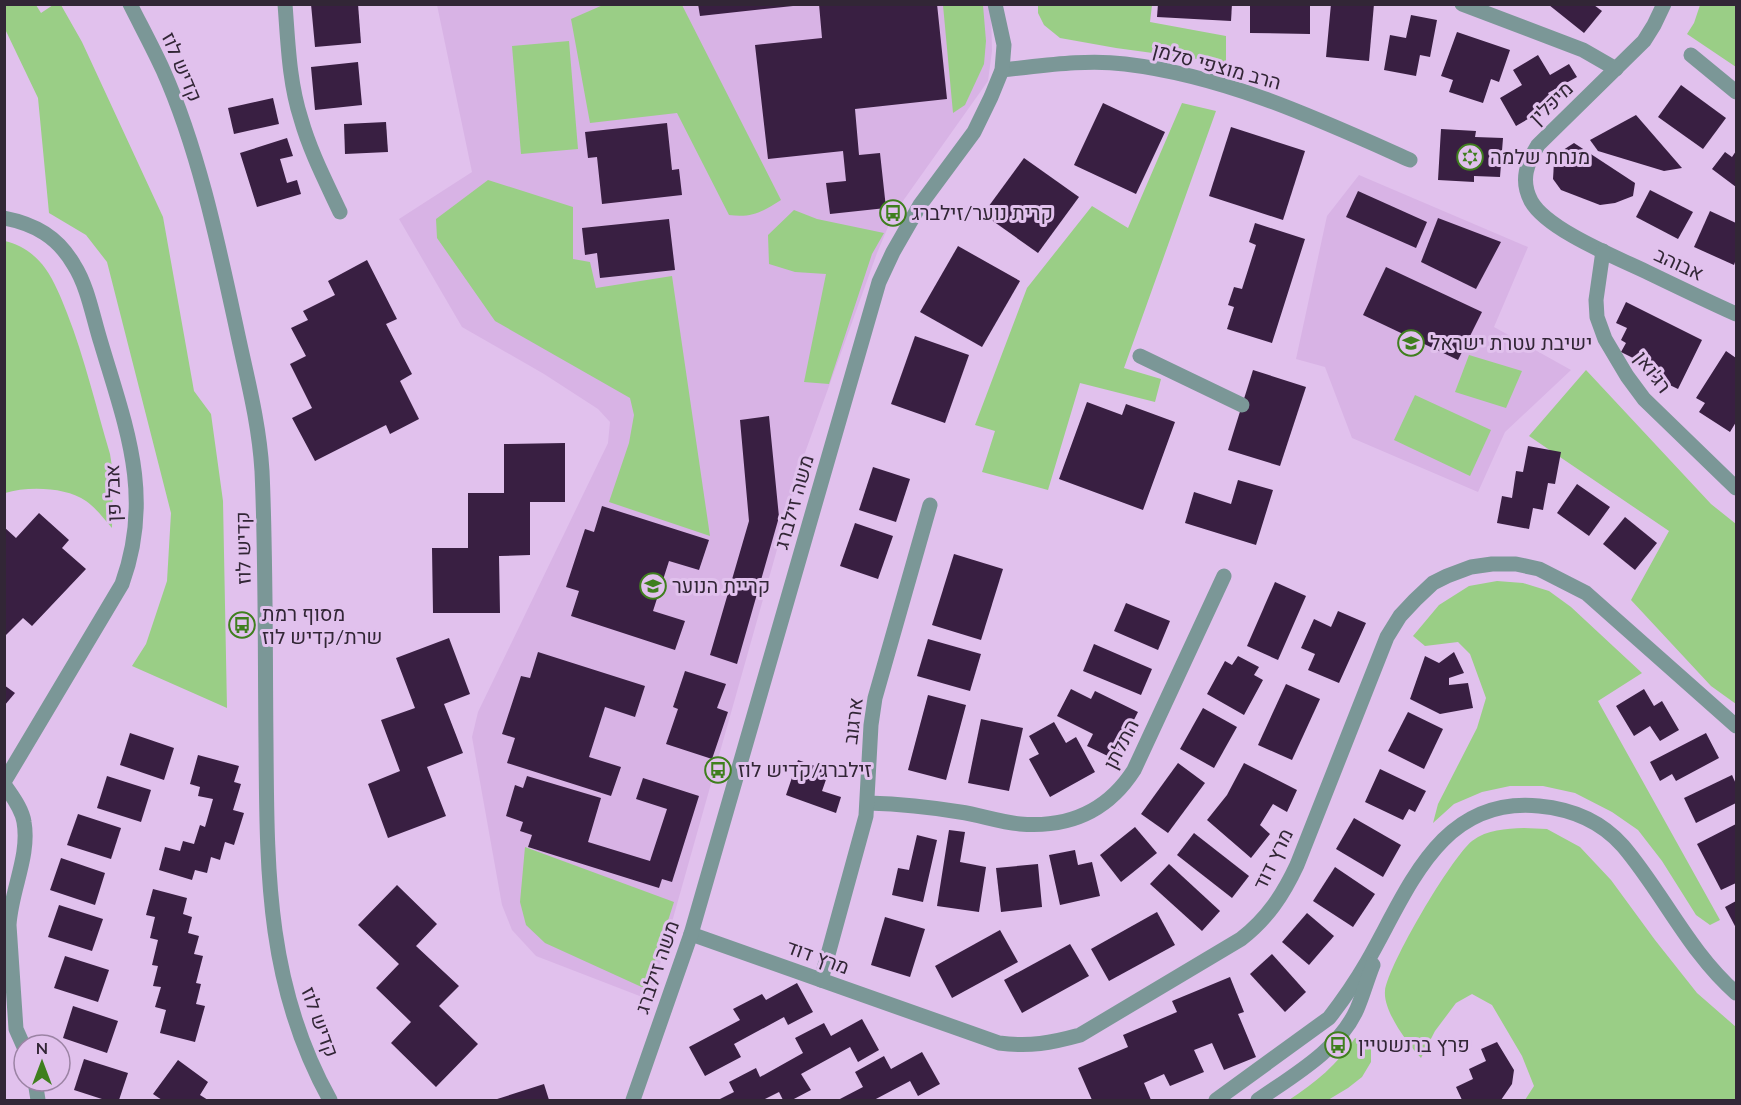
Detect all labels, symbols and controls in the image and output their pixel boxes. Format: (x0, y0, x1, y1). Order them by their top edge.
street label: קדיש לוז (158, 28, 208, 105)
street label: הרב מוצפי סלמן (1150, 36, 1284, 94)
street label: מיכלין (1523, 76, 1577, 129)
synagogue icon: מנחת שלמה (1455, 142, 1485, 172)
place label: מנחת שלמה (1490, 144, 1590, 168)
bus stop icon: קרית נוער/זילברג (878, 198, 908, 228)
place label: קרית נוער/זילברג (912, 200, 1053, 224)
street label: אבוהב (1651, 241, 1708, 285)
school or university icon: ישיבת עטרת ישראל (1396, 328, 1426, 358)
place label: ישיבת עטרת ישראל (1430, 330, 1592, 354)
street label: רג'ואן (1630, 346, 1677, 397)
street label: משה זילברג (768, 452, 818, 552)
street label: אבל פן (99, 464, 125, 522)
street label: קדיש לוז (229, 511, 255, 585)
school or university icon: קריית הנוער (638, 571, 668, 601)
place label: קריית הנוער (672, 573, 770, 597)
place label: מסוף רמת שרת/קדיש לוז (262, 601, 382, 648)
bus stop icon: מסוף רמת שרת/קדיש לוז (227, 610, 257, 640)
street label: ארגוב (837, 696, 867, 746)
street label: התלתן (1097, 715, 1143, 773)
bus stop icon: זילברג/קדיש לוז (703, 755, 733, 785)
place label: זילברג/קדיש לוז (738, 757, 872, 781)
street label: מרץ דוד (1247, 824, 1297, 893)
street label: משה זילברג (629, 917, 683, 1016)
street label: מרץ דוד (784, 934, 853, 978)
street label: קדיש לוז (297, 983, 345, 1060)
bus stop icon: פרץ ברנשטיין (1323, 1030, 1353, 1060)
place label: פרץ ברנשטיין (1358, 1032, 1470, 1056)
north arrow (12, 1033, 72, 1093)
text: N (36, 1038, 48, 1057)

